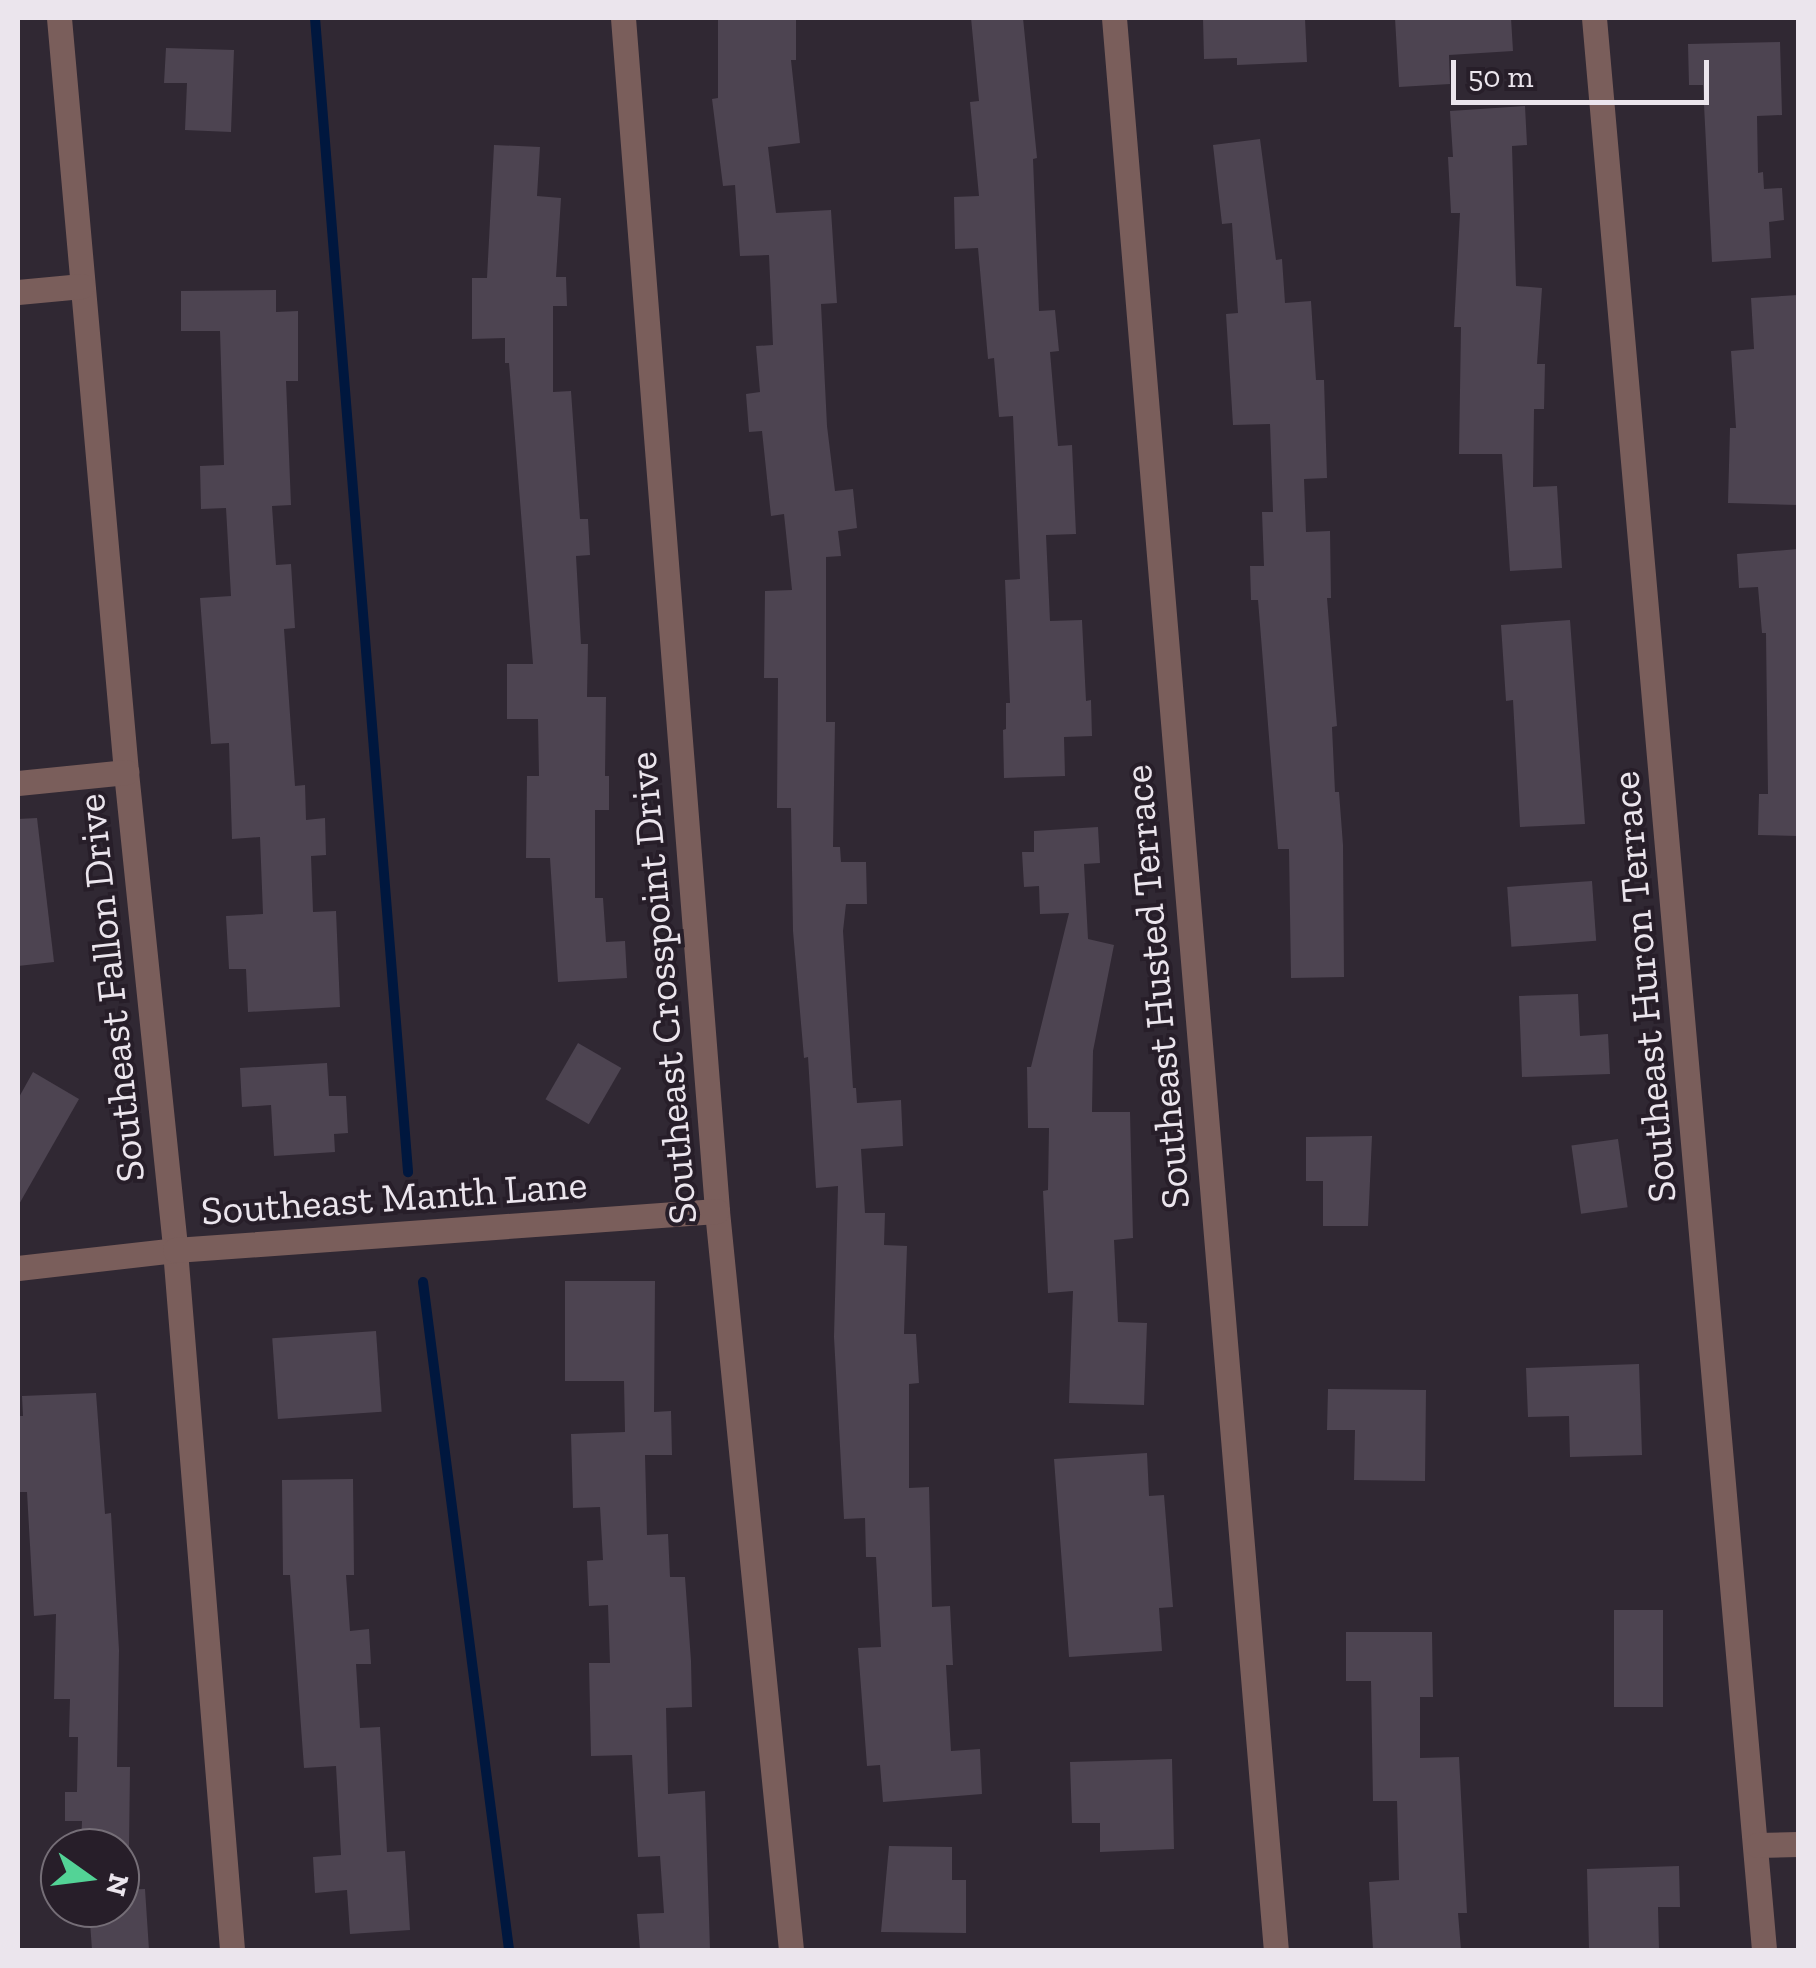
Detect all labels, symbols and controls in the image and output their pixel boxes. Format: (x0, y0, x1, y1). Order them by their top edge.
scale bar (1456, 40, 1714, 102)
text: 50 m (1468, 59, 1533, 95)
street label: Southeast Crosspoint Drive (617, 750, 707, 1226)
street label: Southeast Husted Terrace (1113, 763, 1199, 1211)
street label: Southeast Huron Terrace (1600, 769, 1686, 1205)
street label: Southeast Fallon Drive (66, 791, 154, 1185)
street label: Southeast Manth Lane (199, 1160, 589, 1234)
north arrow (40, 1828, 140, 1928)
text: N (99, 1871, 136, 1899)

